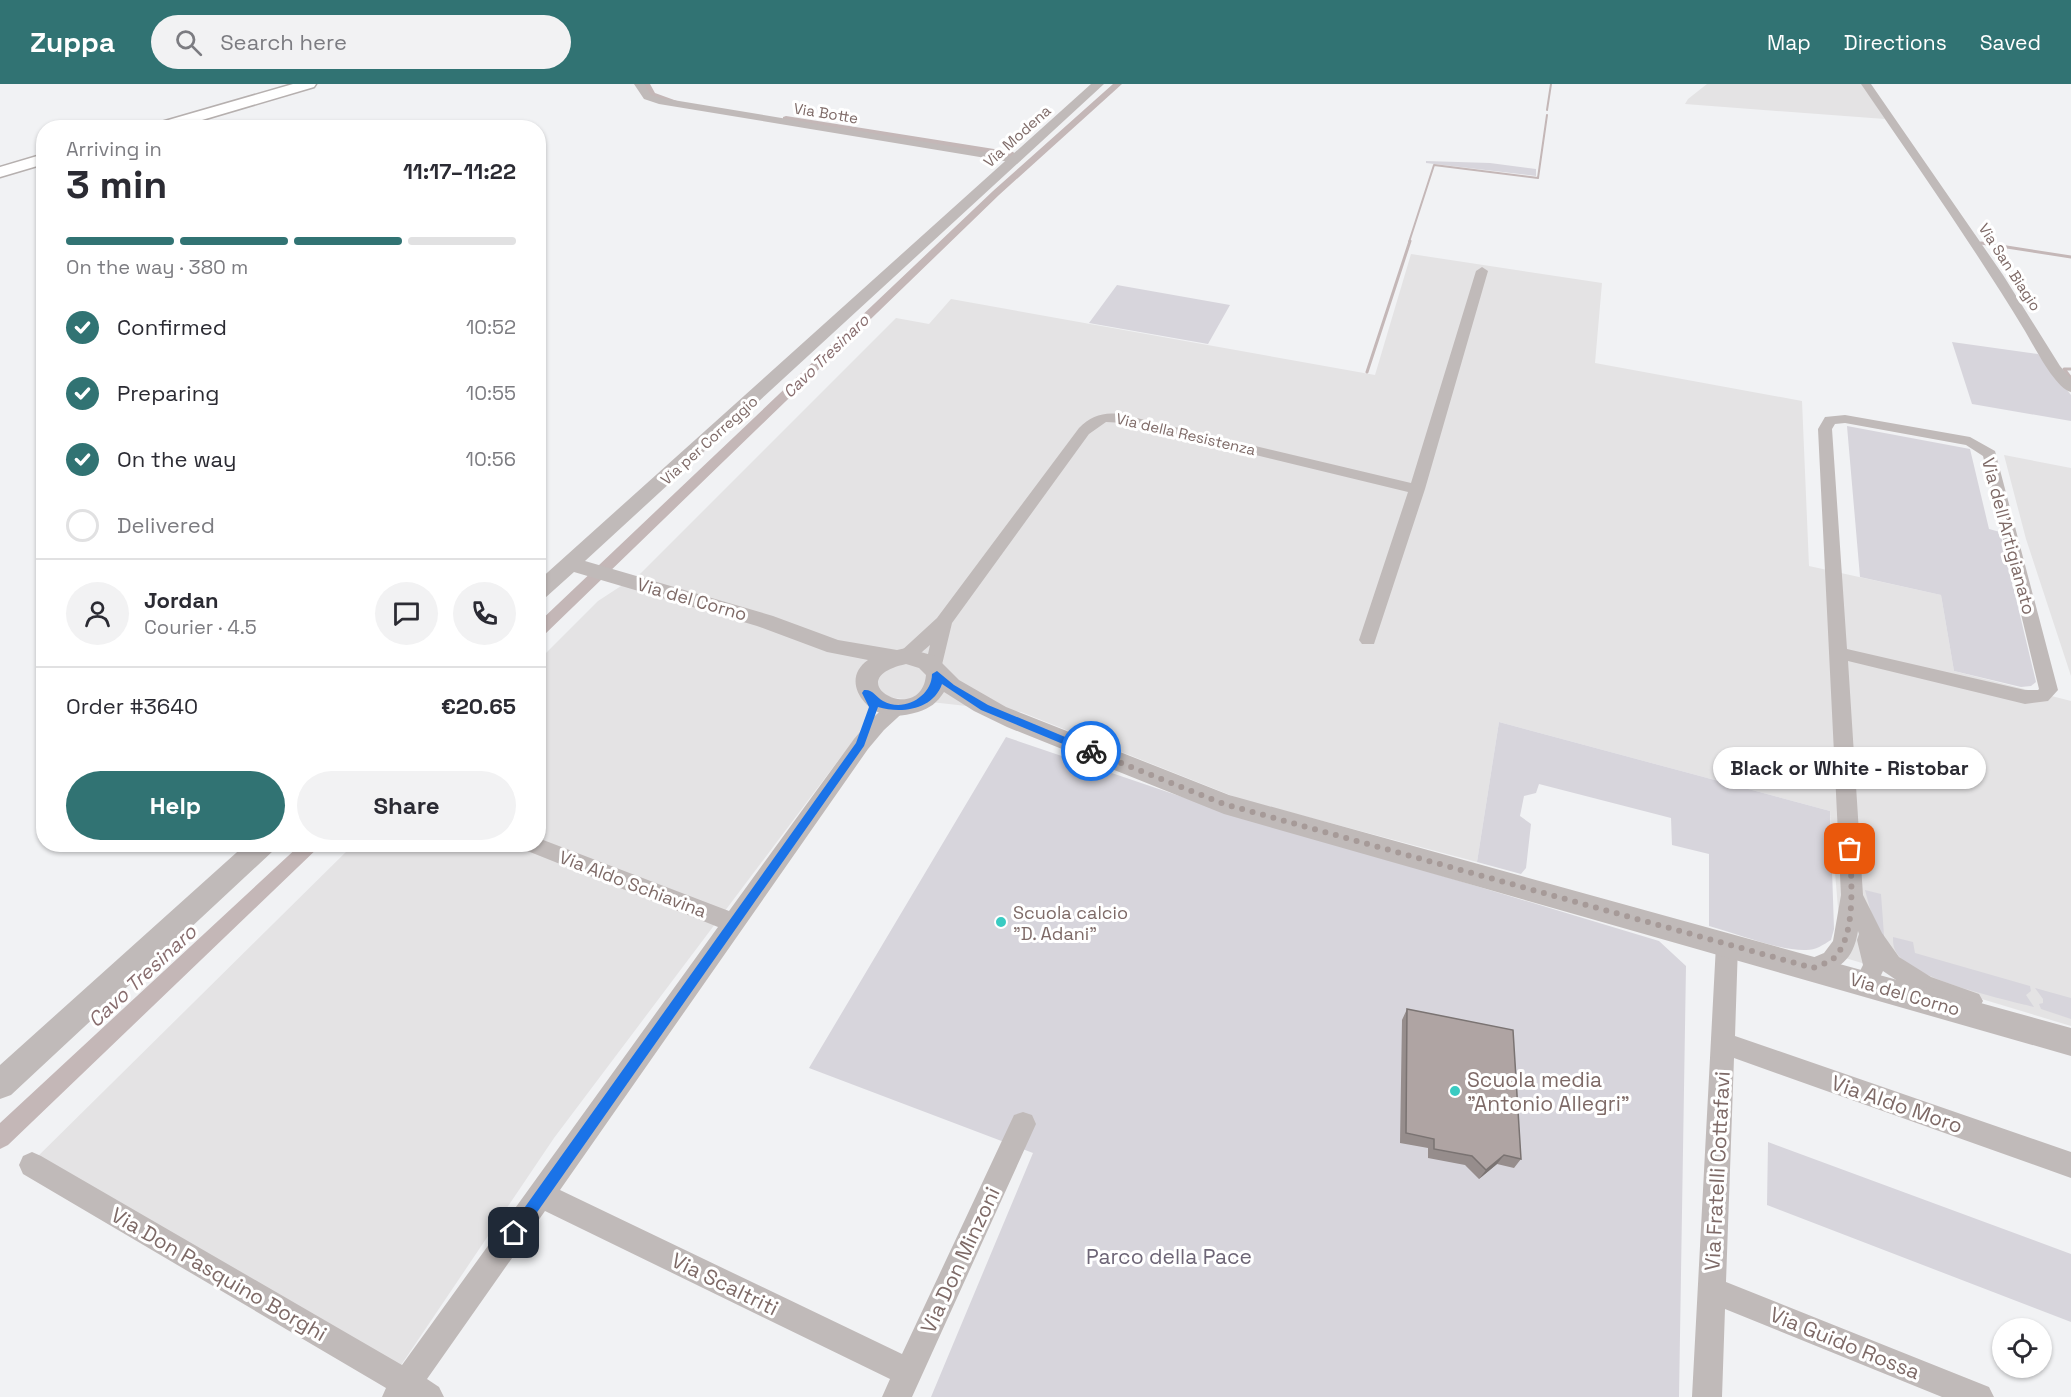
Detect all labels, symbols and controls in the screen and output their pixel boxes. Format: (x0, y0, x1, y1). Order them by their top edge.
search box (151, 15, 571, 69)
text: Zuppa (30, 24, 115, 60)
icon: search (172, 26, 205, 59)
text: Search here (220, 28, 347, 56)
text: Map (1767, 29, 1811, 56)
text: Directions (1844, 29, 1947, 56)
text: Saved (1980, 29, 2041, 56)
street label: Via Botte (792, 99, 860, 128)
street label: Via Modena (979, 101, 1055, 171)
text: Arriving in (66, 136, 162, 162)
text: 11:17–11:22 (403, 157, 516, 185)
text: 3 min (66, 160, 167, 209)
street label: Via San Biagio (1975, 220, 2045, 314)
text: On the way · 380 m (66, 254, 248, 280)
water label: Cavo Tresinaro (779, 309, 874, 402)
icon: check (66, 311, 99, 344)
text: Confirmed (117, 313, 227, 341)
text: 10:52 (466, 314, 516, 340)
icon: check (66, 377, 99, 410)
text: Preparing (117, 379, 219, 407)
text: 10:55 (466, 380, 516, 406)
street label: Via per Correggio (656, 391, 762, 489)
street label: Via della Resistenza (1114, 409, 1258, 459)
icon: check (66, 443, 99, 476)
text: On the way (117, 445, 236, 473)
text: 10:56 (466, 446, 516, 472)
street label: Via dell'Artigianato (1977, 455, 2041, 617)
text: Delivered (117, 511, 215, 539)
street label: Via del Corno (634, 572, 750, 626)
button: person (66, 582, 129, 645)
button: chat (375, 582, 438, 645)
button: phone (453, 582, 516, 645)
text: Jordan (144, 586, 219, 614)
text: Courier · 4.5 (144, 614, 257, 640)
text: Order #3640 (66, 692, 198, 720)
text: €20.65 (441, 692, 516, 720)
courier (1061, 721, 1121, 781)
icon: bike (1075, 735, 1108, 768)
callout: Black or White - Ristobar (1714, 747, 1986, 789)
text: Black or White - Ristobar (1730, 755, 1969, 781)
button: Help (66, 771, 285, 840)
button: Share (297, 771, 516, 840)
pin (1824, 823, 1875, 874)
icon: bag (1833, 832, 1866, 865)
street label: Via Aldo Schiavina (556, 845, 710, 923)
place label: Scuola calcio "D. Adani" (1013, 901, 1128, 945)
marker: Scuola calcio "D. Adani" (994, 915, 1008, 929)
water label: Cavo Tresinaro (82, 919, 202, 1033)
street label: Via del Corno (1847, 967, 1963, 1021)
place label: Scuola media "Antonio Allegri" (1467, 1066, 1630, 1117)
street label: Via Aldo Moro (1828, 1069, 1966, 1139)
street label: Via Fratelli Cottafavi (1698, 1071, 1736, 1271)
marker: Scuola media "Antonio Allegri" (1448, 1084, 1462, 1098)
street label: Via Don Minzoni (914, 1182, 1006, 1338)
street label: Via Don Pasquino Borghi (106, 1201, 332, 1347)
pin (488, 1207, 539, 1258)
icon: home (497, 1216, 530, 1249)
park label: Parco della Pace (1086, 1243, 1252, 1270)
street label: Via Scaltriti (667, 1246, 783, 1322)
street label: Via Guido Rossa (1766, 1301, 1924, 1385)
map controls (1992, 1318, 2052, 1378)
button: locate (1992, 1318, 2052, 1378)

